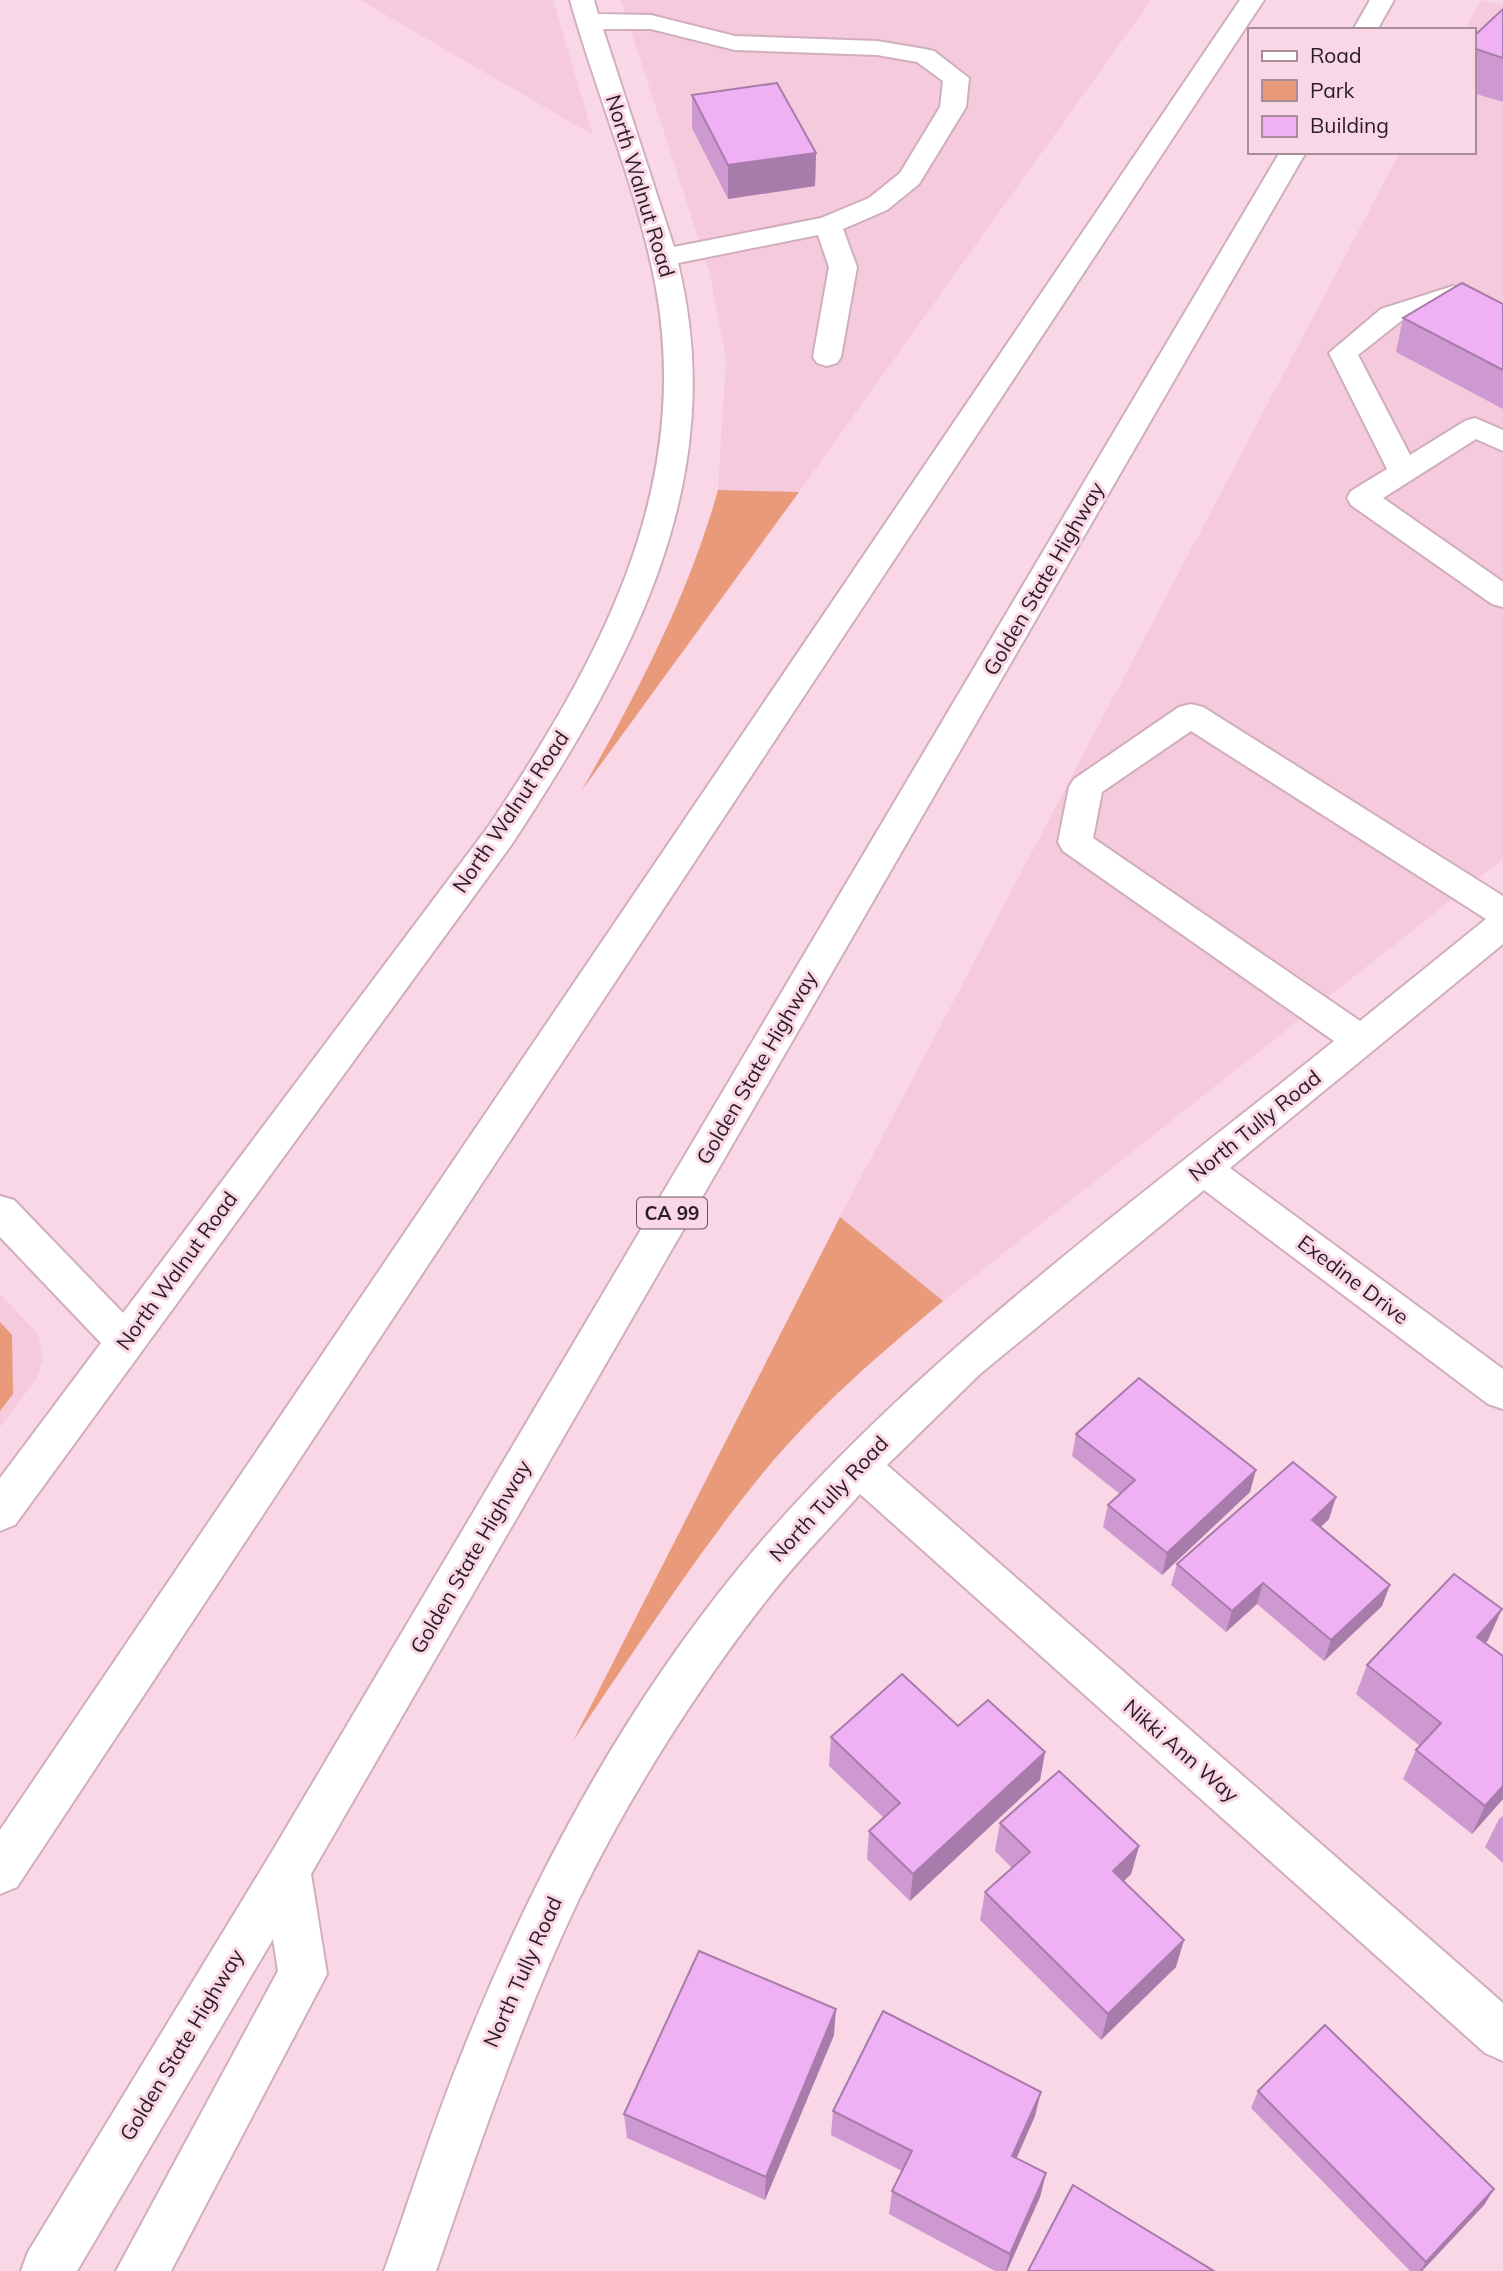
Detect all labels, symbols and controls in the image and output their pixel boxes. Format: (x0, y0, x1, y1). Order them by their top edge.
legend (1248, 28, 1475, 154)
text: Road (1310, 42, 1361, 68)
text: Park (1310, 77, 1354, 103)
street label: North Walnut Road (601, 91, 681, 280)
text: Building (1310, 112, 1389, 138)
street label: Golden State Highway (977, 477, 1109, 680)
street label: North Walnut Road (446, 726, 574, 897)
street label: Golden State Highway (690, 966, 822, 1169)
street label: North Tully Road (1183, 1064, 1326, 1186)
street label: North Walnut Road (110, 1186, 242, 1355)
road number: CA 99 (637, 1198, 707, 1228)
street label: Exedine Drive (1293, 1229, 1414, 1329)
street label: North Tully Road (763, 1430, 893, 1567)
street label: Golden State Highway (404, 1455, 536, 1658)
street label: Nikki Ann Way (1119, 1693, 1245, 1807)
street label: North Tully Road (477, 1892, 567, 2051)
street label: Golden State Highway (114, 1944, 249, 2145)

